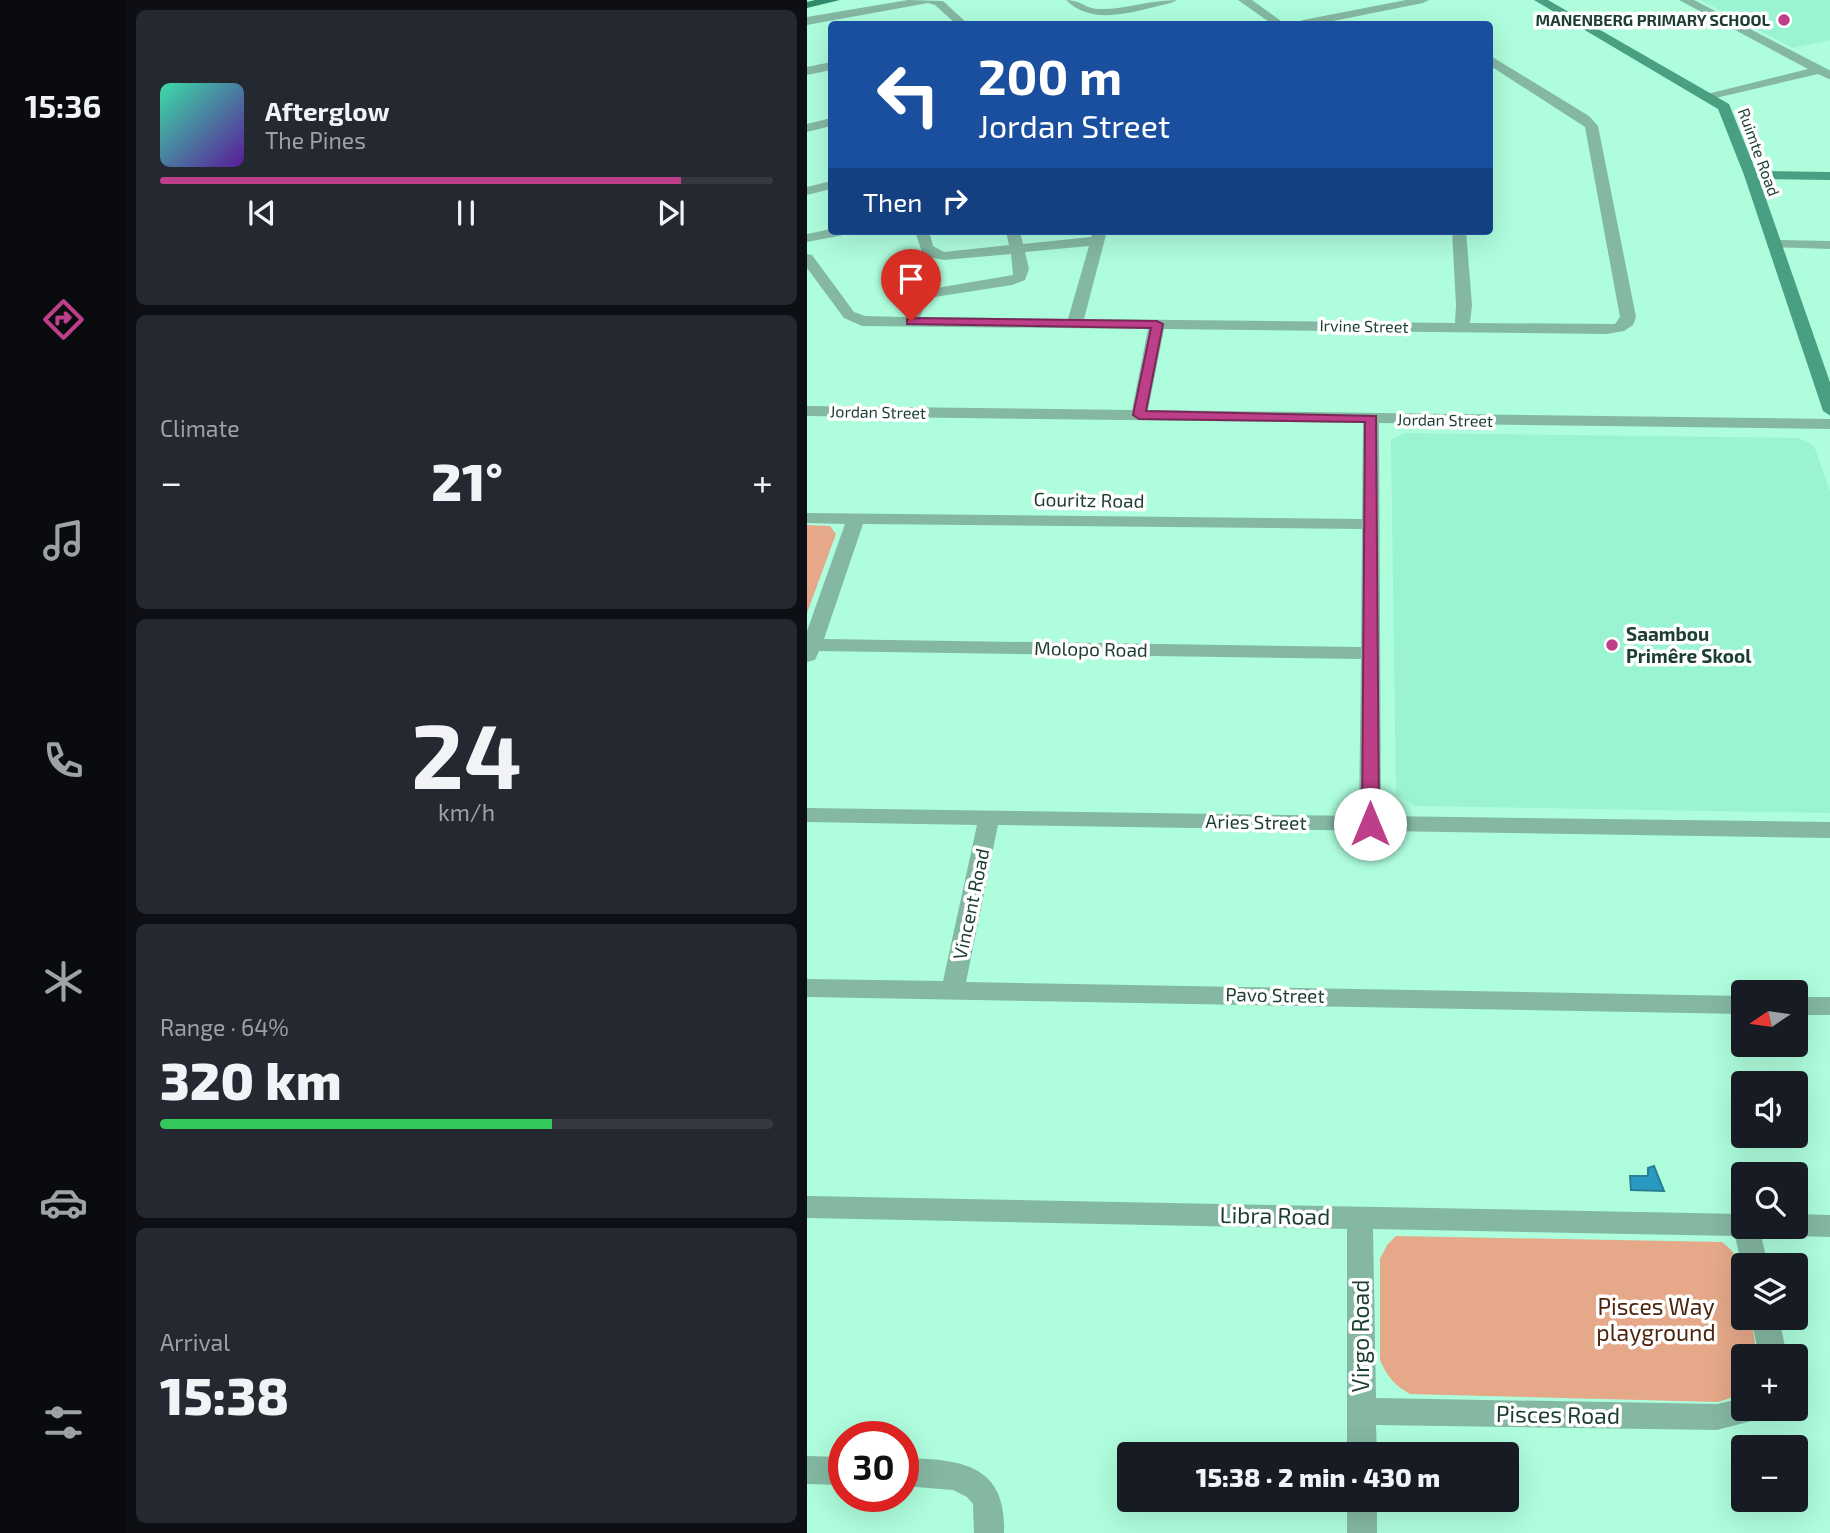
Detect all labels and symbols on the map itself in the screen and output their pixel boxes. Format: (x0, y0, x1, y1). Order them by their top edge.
place label: MANENBERG PRIMARY SCHOOL (1536, 10, 1770, 29)
marker: MANENBERG PRIMARY SCHOOL (1776, 12, 1792, 28)
street label: Ruimte Road (1735, 105, 1784, 198)
pin (881, 249, 941, 321)
street label: Irvine Street (1319, 315, 1409, 336)
street label: Jordan Street (830, 401, 926, 422)
street label: Jordan Street (1397, 409, 1493, 430)
street label: Gouritz Road (1033, 487, 1145, 512)
place label: Saambou Primêre Skool (1626, 622, 1752, 667)
street label: Molopo Road (1034, 636, 1148, 661)
marker: Saambou Primêre Skool (1604, 637, 1620, 653)
position arrow (1333, 787, 1407, 861)
street label: Aries Street (1205, 809, 1307, 834)
street label: Vincent Road (948, 846, 994, 962)
north arrow (1731, 980, 1808, 1057)
street label: Pavo Street (1225, 982, 1325, 1007)
street label: Libra Road (1219, 1200, 1331, 1230)
street label: Virgo Road (1346, 1280, 1374, 1392)
park label: Pisces Way playground (1596, 1292, 1716, 1346)
street label: Pisces Road (1496, 1399, 1620, 1429)
speed limit sign: 30 (828, 1421, 919, 1512)

